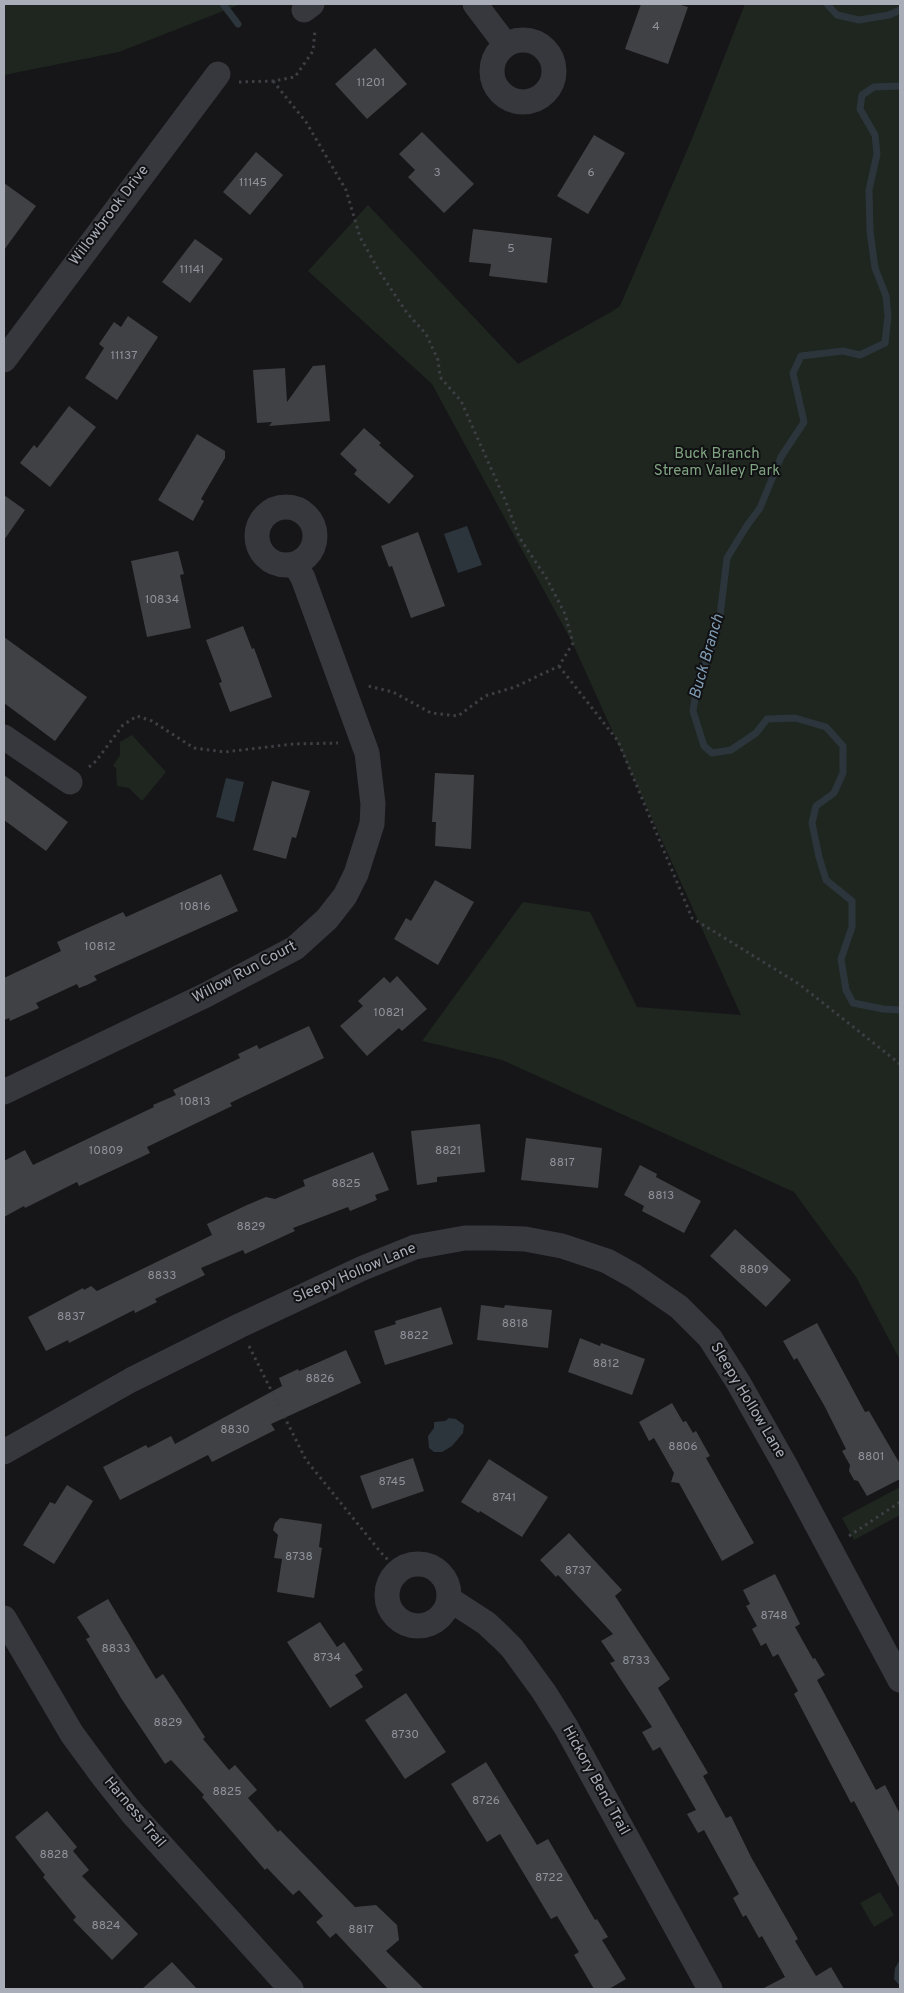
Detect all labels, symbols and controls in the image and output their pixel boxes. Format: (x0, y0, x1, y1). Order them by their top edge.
house number: 4 (652, 21, 660, 35)
house number: 11201 (357, 77, 385, 91)
street label: Willowbrook Drive (66, 162, 154, 270)
house number: 3 (433, 167, 441, 181)
house number: 6 (587, 167, 595, 181)
house number: 11145 (239, 177, 267, 191)
house number: 5 (507, 243, 515, 257)
house number: 11141 (179, 264, 205, 278)
house number: 11137 (111, 350, 137, 364)
park label: Buck Branch Stream Valley Park (654, 446, 780, 481)
house number: 10834 (145, 594, 179, 608)
water label: Buck Branch (687, 612, 729, 702)
house number: 10816 (179, 901, 211, 915)
street label: Willow Run Court (190, 938, 300, 1008)
house number: 10812 (84, 941, 116, 955)
house number: 10821 (373, 1007, 405, 1021)
house number: 10813 (179, 1096, 211, 1110)
house number: 10809 (89, 1145, 123, 1159)
house number: 8821 (435, 1145, 461, 1159)
house number: 8817 (549, 1157, 575, 1171)
house number: 8825 (331, 1178, 361, 1192)
house number: 8813 (648, 1190, 674, 1204)
house number: 8829 (237, 1221, 265, 1235)
street label: Sleepy Hollow Lane (291, 1240, 419, 1308)
house number: 8809 (739, 1264, 769, 1278)
house number: 8833 (147, 1270, 177, 1284)
house number: 8837 (57, 1311, 85, 1325)
house number: 8818 (502, 1318, 528, 1332)
house number: 8822 (399, 1330, 429, 1344)
street label: Sleepy Hollow Lane (705, 1340, 789, 1462)
house number: 8812 (593, 1358, 619, 1372)
house number: 8826 (306, 1373, 334, 1387)
house number: 8830 (220, 1424, 250, 1438)
house number: 8806 (668, 1441, 698, 1455)
house number: 8801 (858, 1451, 884, 1465)
house number: 8745 (378, 1476, 406, 1490)
house number: 8741 (492, 1492, 516, 1506)
house number: 8738 (285, 1551, 313, 1565)
house number: 8737 (565, 1565, 591, 1579)
house number: 8748 (760, 1610, 788, 1624)
house number: 8833 (101, 1643, 131, 1657)
house number: 8734 (313, 1652, 341, 1666)
house number: 8733 (622, 1655, 650, 1669)
house number: 8829 (154, 1717, 182, 1731)
street label: Hickory Bend Trail (557, 1723, 633, 1839)
house number: 8730 (391, 1729, 419, 1743)
street label: Harness Trail (99, 1774, 169, 1852)
house number: 8825 (212, 1786, 242, 1800)
house number: 8726 (472, 1795, 500, 1809)
house number: 8828 (39, 1849, 69, 1863)
house number: 8722 (535, 1872, 563, 1886)
house number: 8824 (91, 1920, 121, 1934)
house number: 8817 (348, 1924, 374, 1938)

